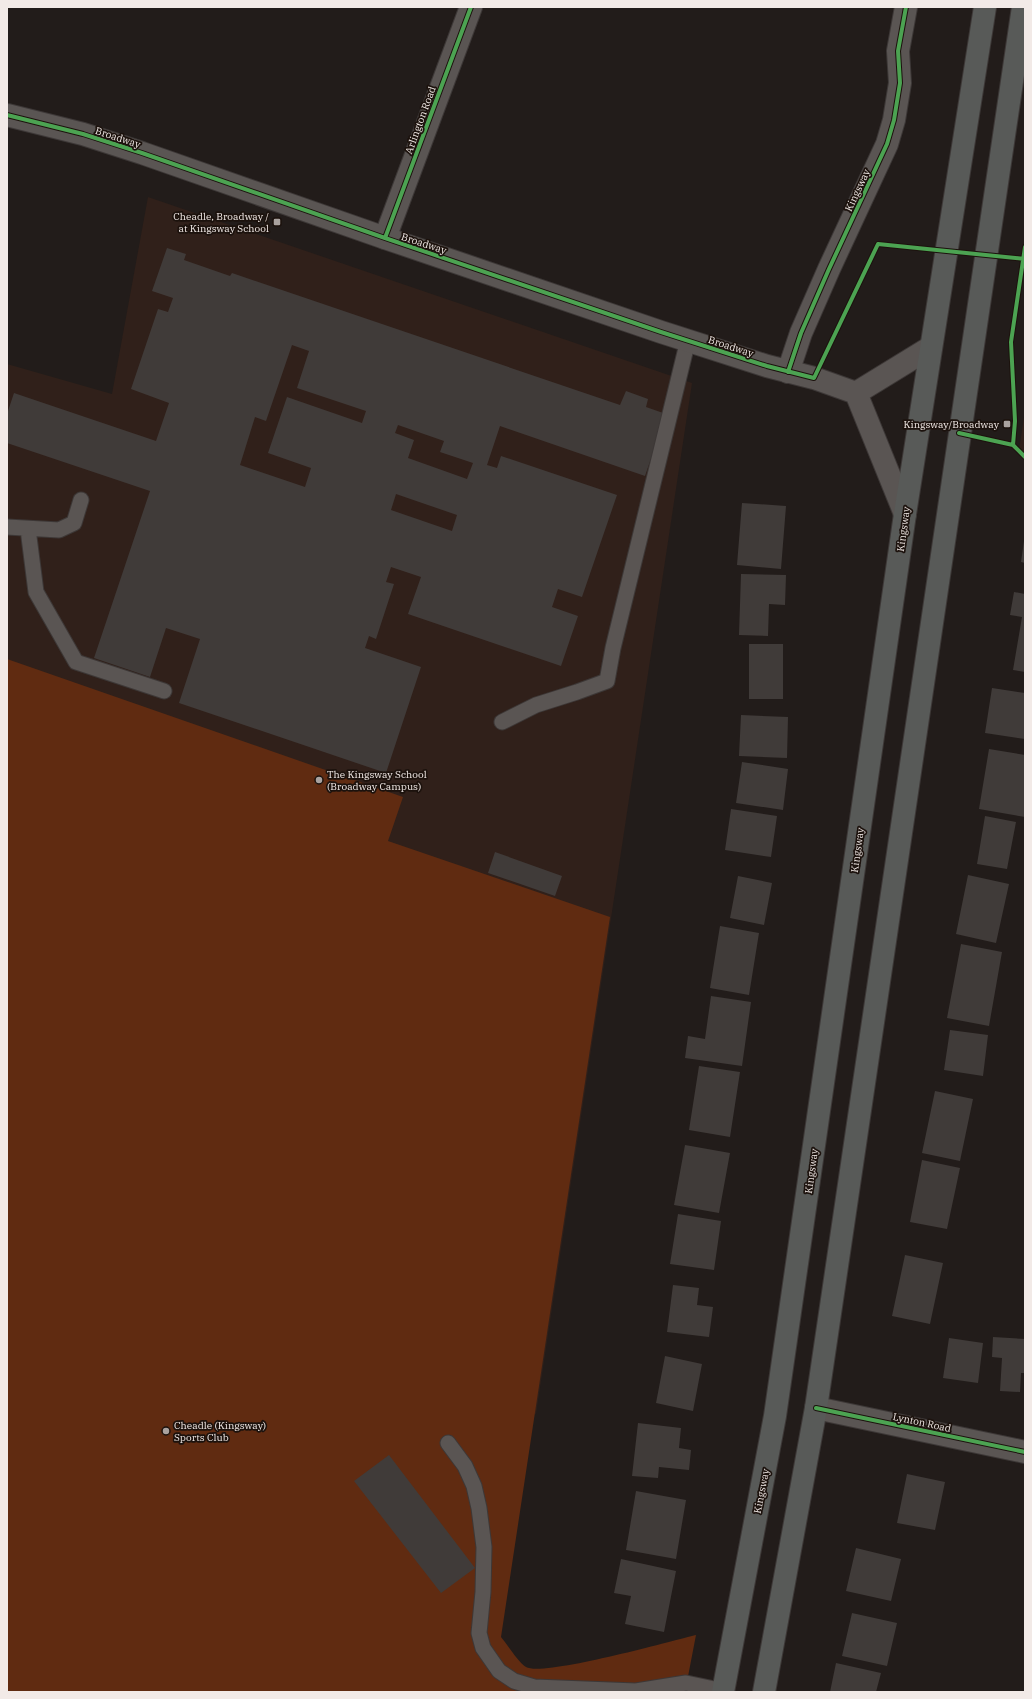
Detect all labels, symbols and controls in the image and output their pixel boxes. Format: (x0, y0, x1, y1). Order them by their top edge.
street label: Arlington Road (402, 85, 439, 156)
street label: Broadway (94, 124, 143, 151)
street label: Kingsway (842, 166, 873, 213)
place label: Cheadle, Broadway / at Kingsway School (173, 210, 269, 235)
marker: Cheadle, Broadway / at Kingsway School (272, 217, 282, 227)
street label: Broadway (400, 230, 449, 257)
street label: Broadway (707, 333, 756, 360)
place label: Kingsway/Broadway (903, 418, 1000, 431)
marker: Kingsway/Broadway (1002, 419, 1012, 429)
street label: Kingsway (894, 505, 913, 552)
place label: The Kingsway School (Broadway Campus) (327, 768, 427, 793)
marker: The Kingsway School (Broadway Campus) (314, 775, 324, 785)
street label: Kingsway (848, 826, 867, 873)
street label: Kingsway (802, 1147, 821, 1194)
street label: Lynton Road (892, 1410, 952, 1435)
place label: Cheadle (Kingsway) Sports Club (174, 1419, 266, 1444)
marker: Cheadle (Kingsway) Sports Club (161, 1426, 171, 1436)
street label: Kingsway (751, 1467, 772, 1515)

